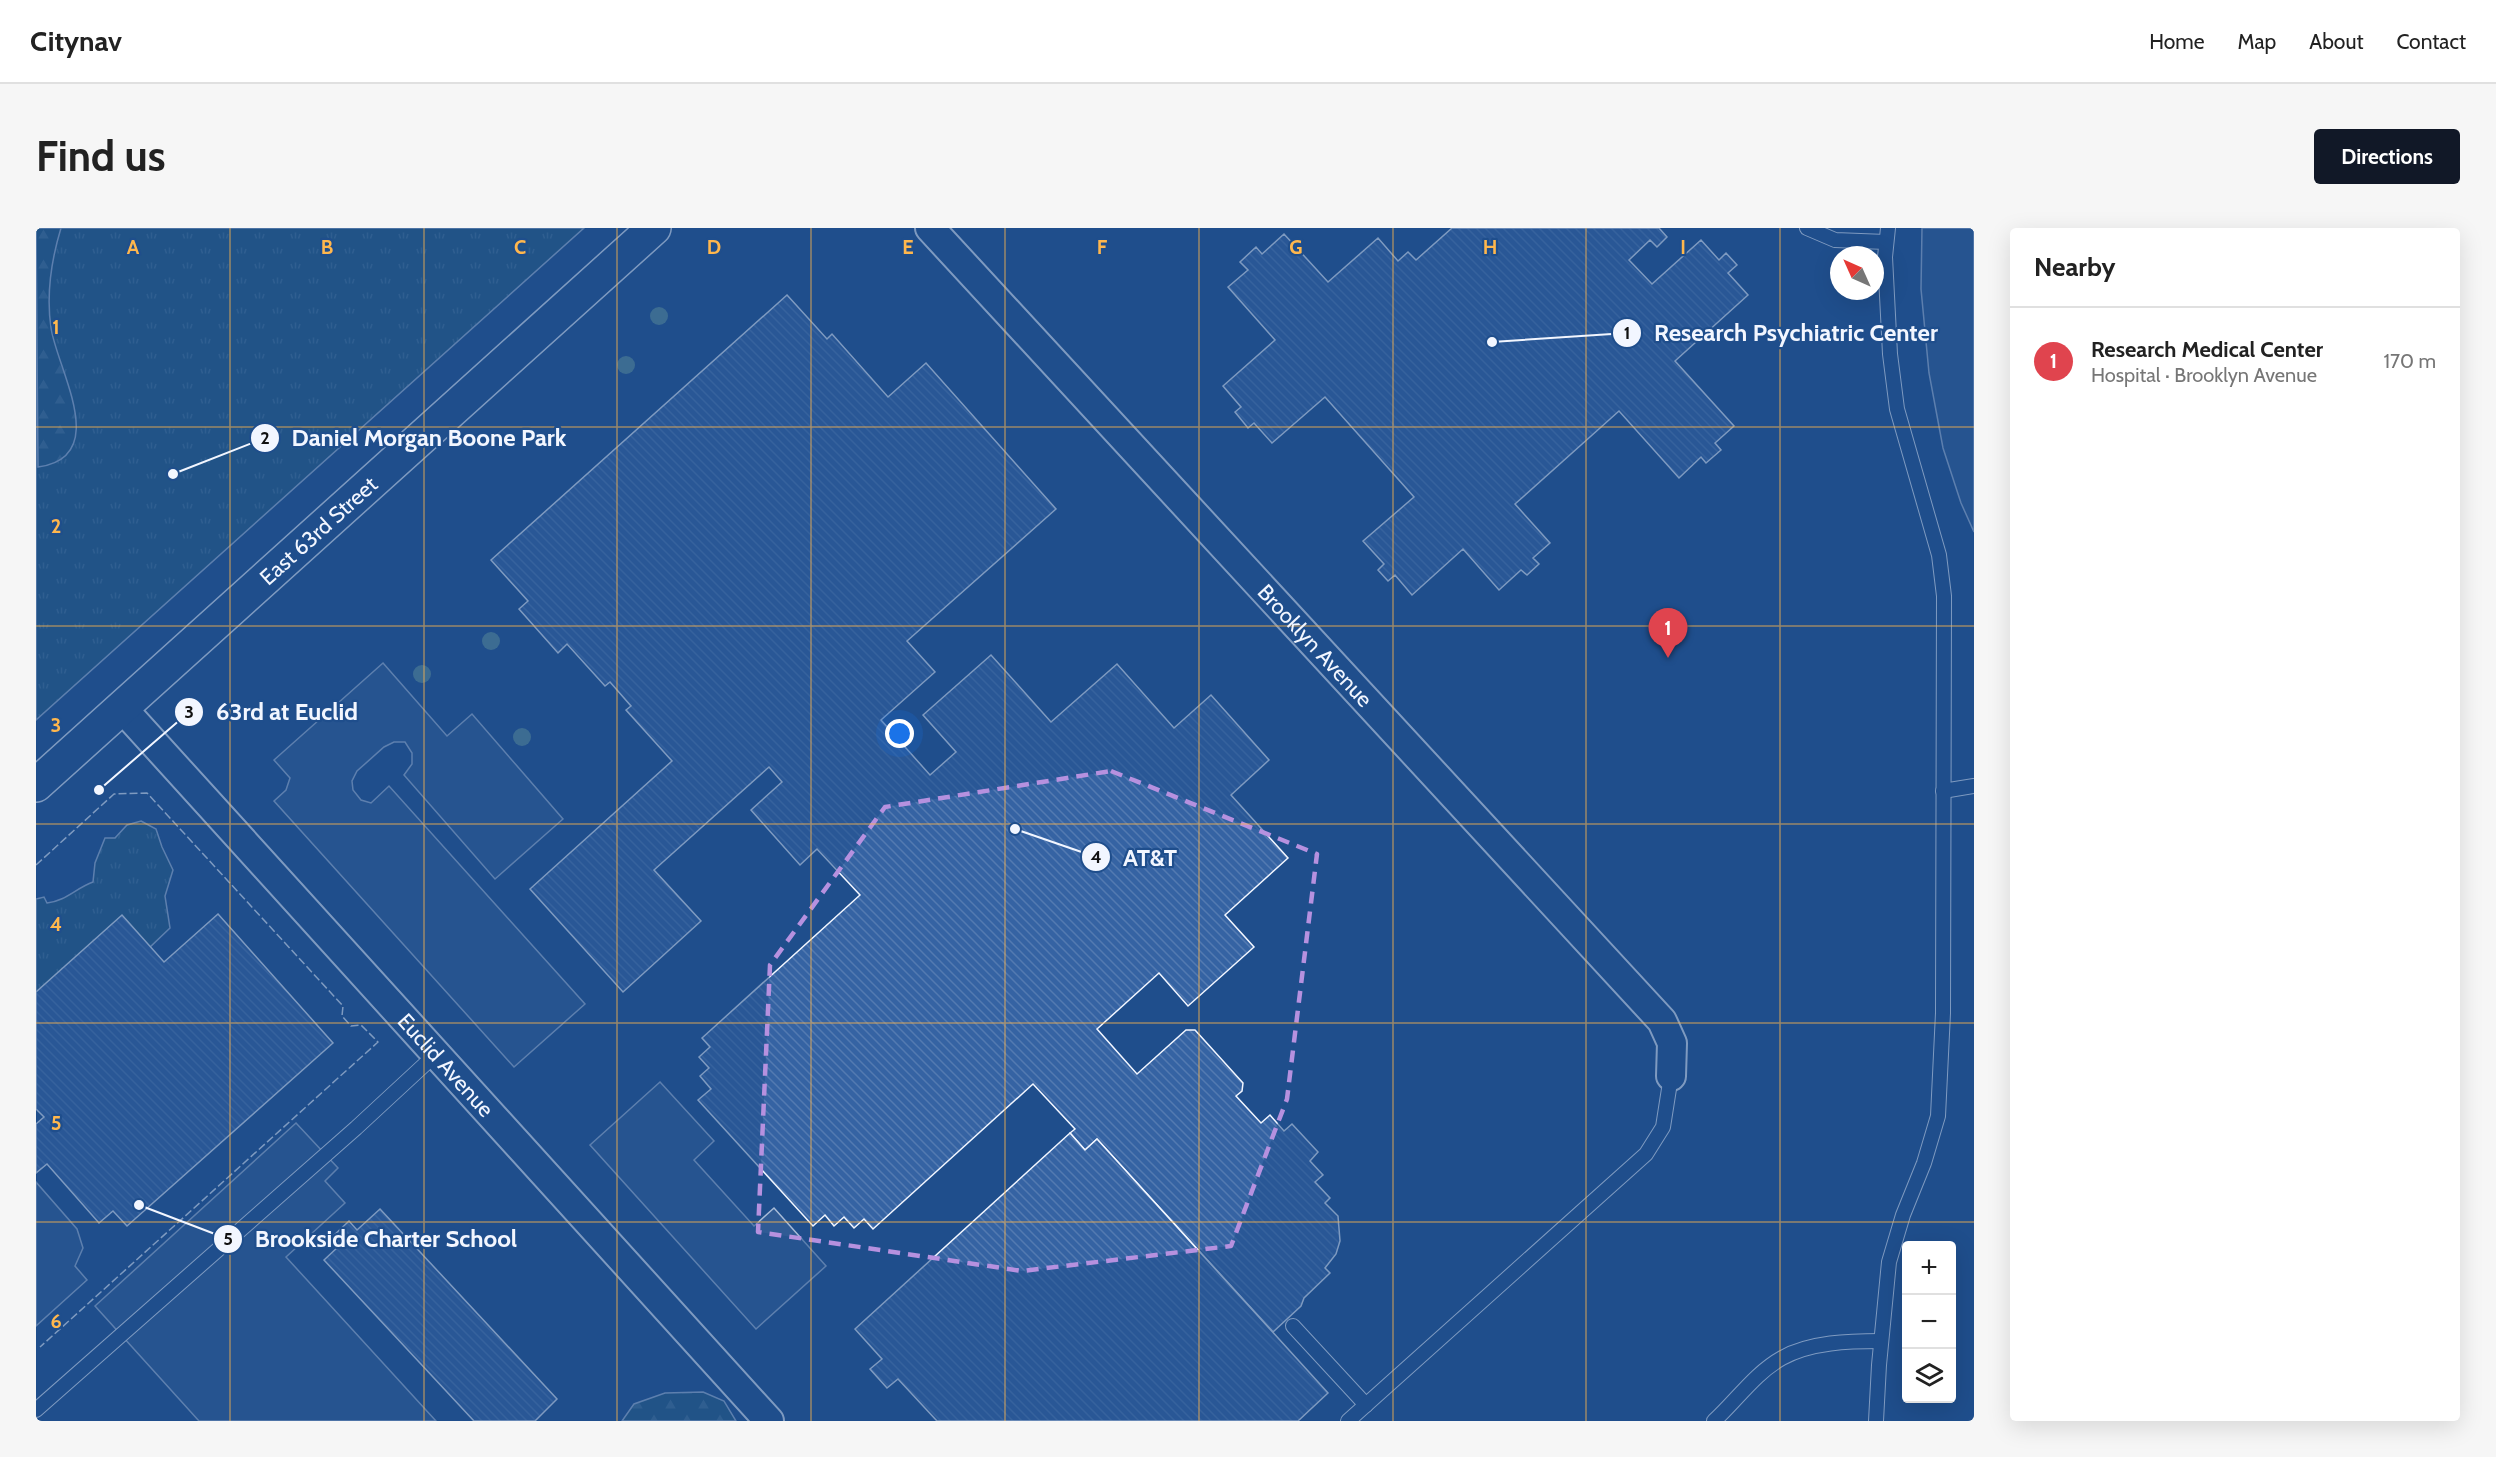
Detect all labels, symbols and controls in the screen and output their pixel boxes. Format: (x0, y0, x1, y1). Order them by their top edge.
text: Citynav (30, 24, 122, 58)
text: Home (2149, 29, 2205, 54)
text: Map (2238, 29, 2276, 54)
text: About (2309, 29, 2363, 54)
text: Contact (2396, 29, 2466, 54)
button: Directions (2314, 129, 2460, 184)
text: Find us (36, 130, 165, 182)
text: A (127, 235, 140, 259)
text: B (321, 235, 333, 259)
text: C (514, 235, 526, 259)
text: D (707, 235, 721, 259)
text: E (902, 235, 914, 259)
text: F (1097, 235, 1108, 259)
text: G (1289, 235, 1303, 259)
text: H (1483, 235, 1497, 259)
text: I (1680, 235, 1686, 259)
north arrow (1830, 246, 1884, 300)
text: Nearby (2034, 251, 2115, 283)
callout: Research Psychiatric Center (1612, 312, 1949, 354)
text: 1 (52, 315, 60, 339)
text: Research Psychiatric Center (1654, 318, 1938, 347)
text: 1 (1624, 322, 1630, 344)
text: Research Medical Center (2091, 336, 2323, 363)
text: 1 (2050, 349, 2057, 373)
text: 170 m (2384, 349, 2436, 373)
text: Hospital · Brooklyn Avenue (2091, 363, 2317, 387)
callout: Daniel Morgan Boone Park (250, 417, 578, 459)
text: Daniel Morgan Boone Park (292, 423, 567, 452)
text: 2 (260, 427, 270, 449)
street label: East 63rd Street (254, 471, 383, 591)
text: 2 (51, 514, 61, 538)
street label: Brooklyn Avenue (1252, 579, 1378, 713)
pin: 1 (1648, 608, 1688, 658)
callout: 63rd at Euclid (174, 691, 370, 733)
text: 63rd at Euclid (216, 697, 358, 726)
text: 3 (184, 701, 194, 723)
text: 3 (51, 713, 61, 737)
your location (885, 719, 914, 748)
callout: AT&T (1081, 836, 1189, 878)
text: AT&T (1123, 843, 1177, 872)
text: 4 (1090, 846, 1102, 868)
text: 4 (50, 912, 62, 936)
street label: Euclid Avenue (392, 1008, 499, 1123)
text: 5 (51, 1111, 61, 1135)
callout: Brookside Charter School (213, 1218, 529, 1260)
text: Brookside Charter School (255, 1224, 517, 1253)
text: 5 (223, 1228, 233, 1250)
map controls (1902, 1241, 1956, 1403)
button: + (1902, 1241, 1956, 1295)
button: − (1902, 1295, 1956, 1349)
text: 6 (50, 1309, 62, 1333)
button: layers (1902, 1349, 1956, 1403)

